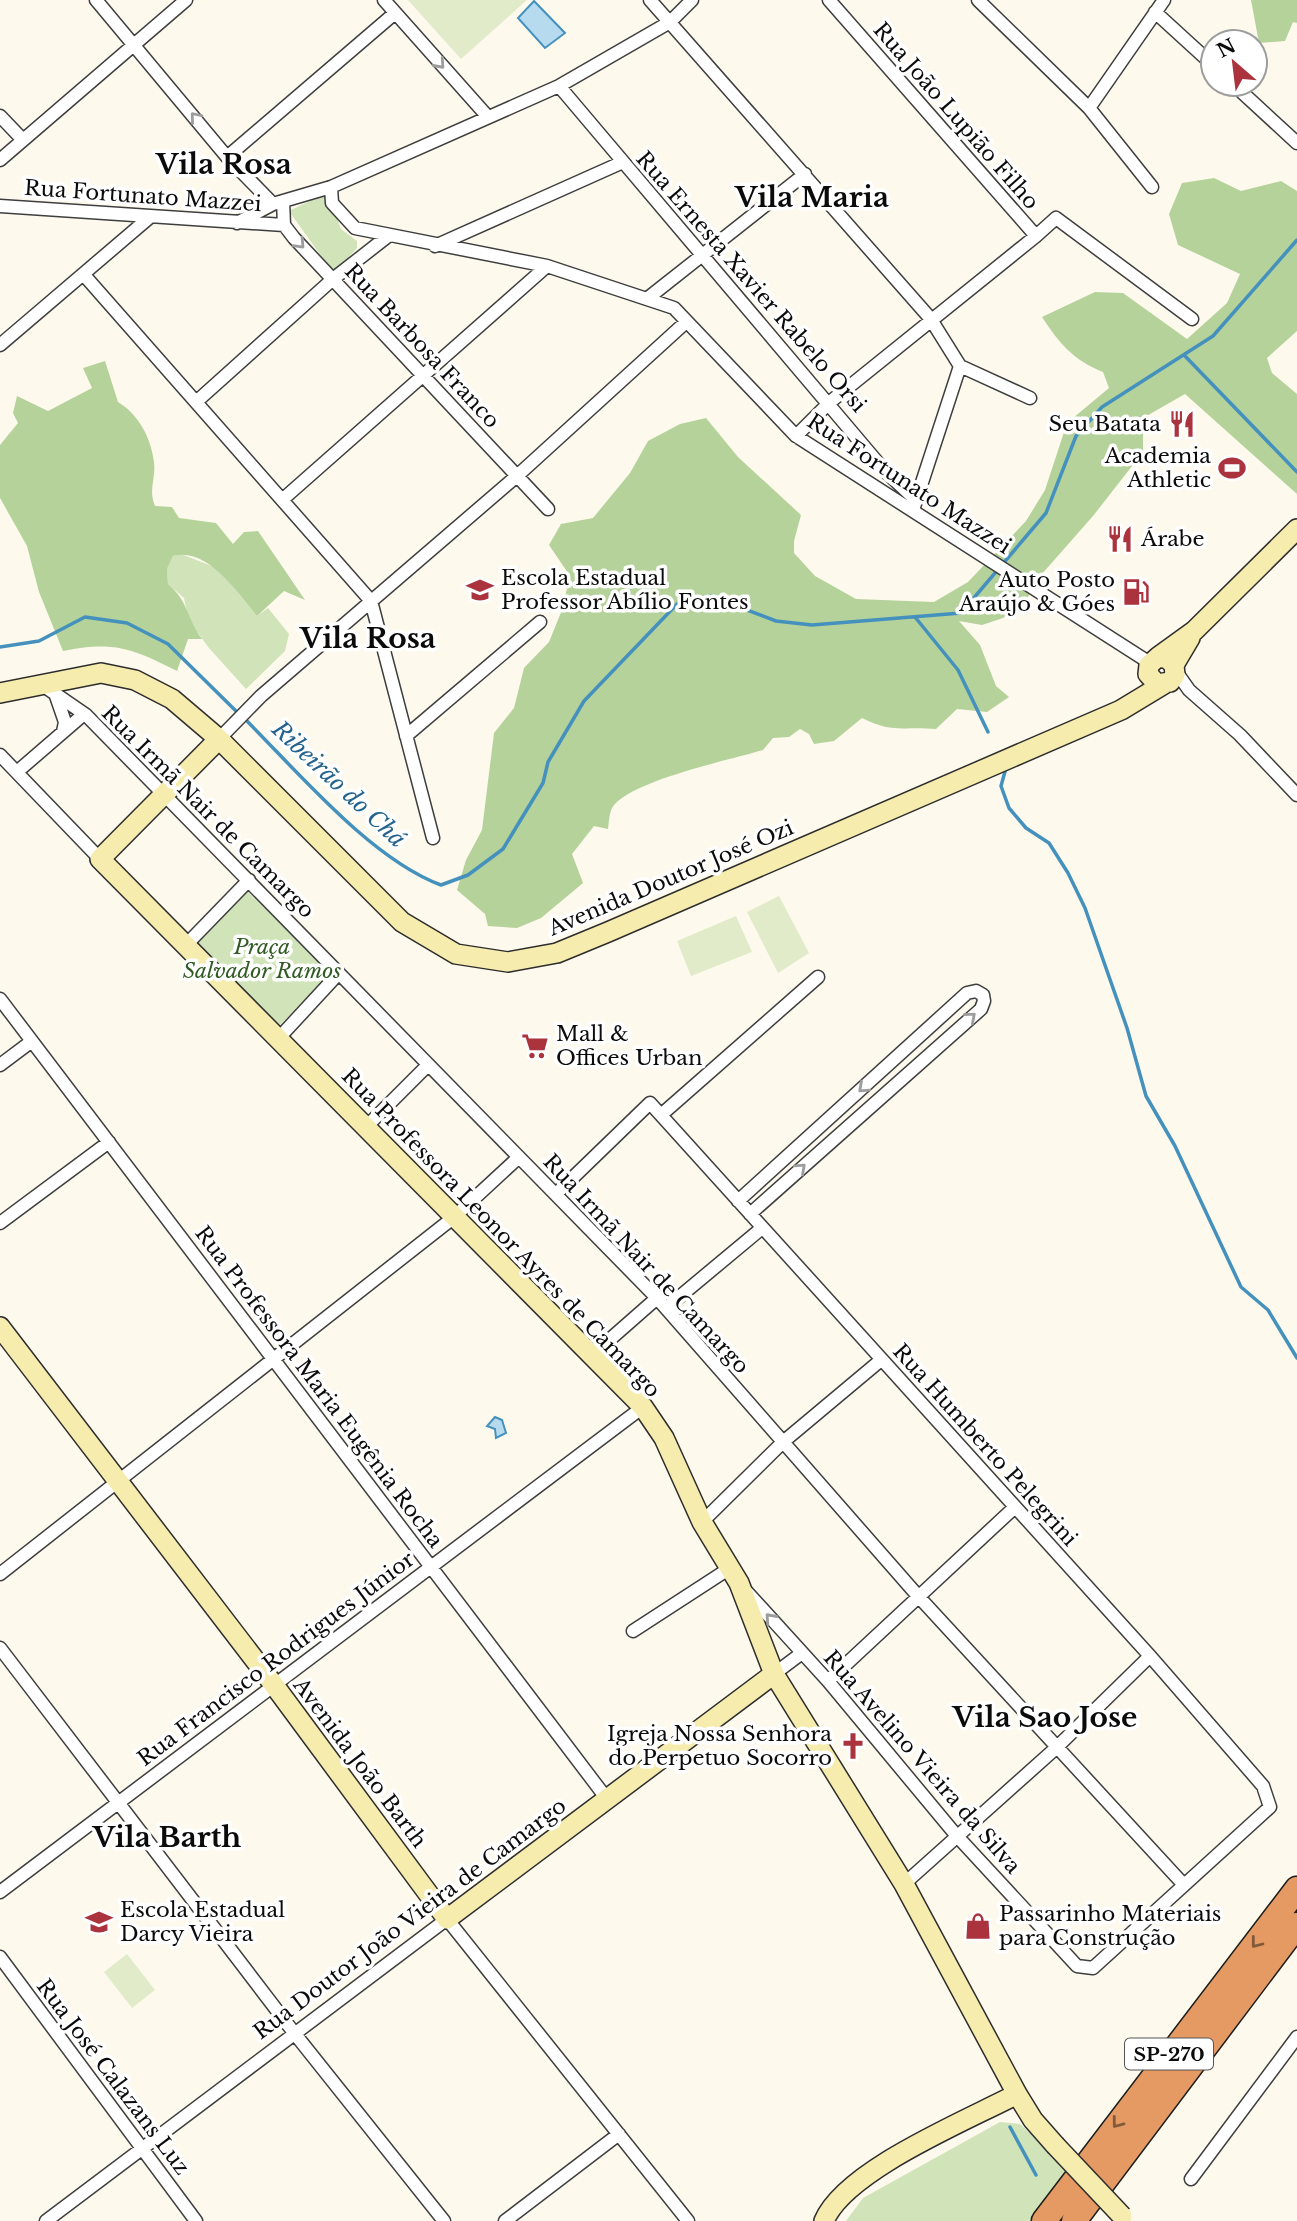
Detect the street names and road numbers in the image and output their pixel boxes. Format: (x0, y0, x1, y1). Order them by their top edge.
street label: Rua João Lupião Filho (868, 17, 1044, 215)
street label: Rua Ernesta Xavier Rabelo Orsi (631, 146, 871, 418)
street label: Rua Fortunato Mazzei (23, 175, 263, 217)
street label: Rua Barbosa Franco (339, 258, 505, 434)
street label: Rua Fortunato Mazzei (802, 408, 1016, 560)
street label: Rua Irmã Nair de Camargo (96, 700, 320, 924)
street label: Avenida Doutor José Ozi (544, 814, 797, 942)
street label: Rua Professora Leonor Ayres de Camargo (336, 1063, 666, 1403)
street label: Rua Irmã Nair de Camargo (537, 1149, 755, 1379)
street label: Rua Professora Maria Eugênia Rocha (189, 1221, 449, 1553)
street label: Rua Humberto Pelegrini (887, 1338, 1083, 1552)
street label: Rua Francisco Rodrigues Júnior (132, 1546, 420, 1772)
street label: Rua Avelino Vieira da Silva (818, 1645, 1026, 1879)
street label: Avenida João Barth (287, 1672, 432, 1853)
street label: Rua Doutor João Vieira de Camargo (249, 1793, 571, 2045)
street label: Rua José Calazans Luz (31, 1974, 195, 2180)
road number: SP-270 (1125, 2038, 1213, 2070)

